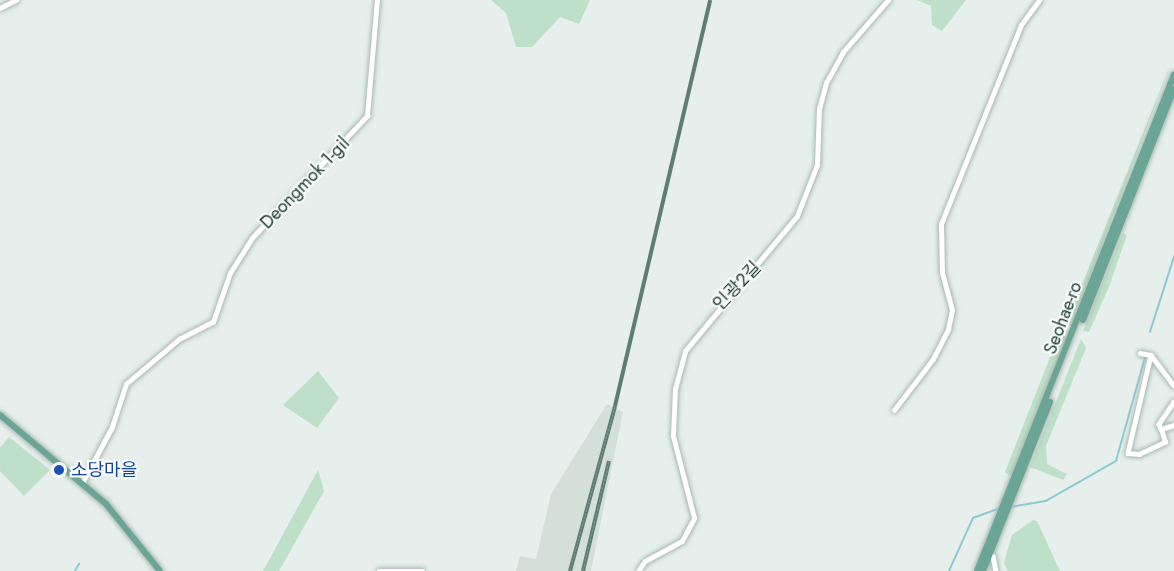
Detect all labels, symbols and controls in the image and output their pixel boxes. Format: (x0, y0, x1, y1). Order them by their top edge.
street label: Deongmok 1-gil (256, 133, 354, 233)
street label: 인광2길 (708, 257, 766, 315)
street label: Seohae-ro (1039, 279, 1087, 357)
place label: 소당마을 (71, 459, 137, 481)
marker: 소당마을 (52, 463, 66, 477)

